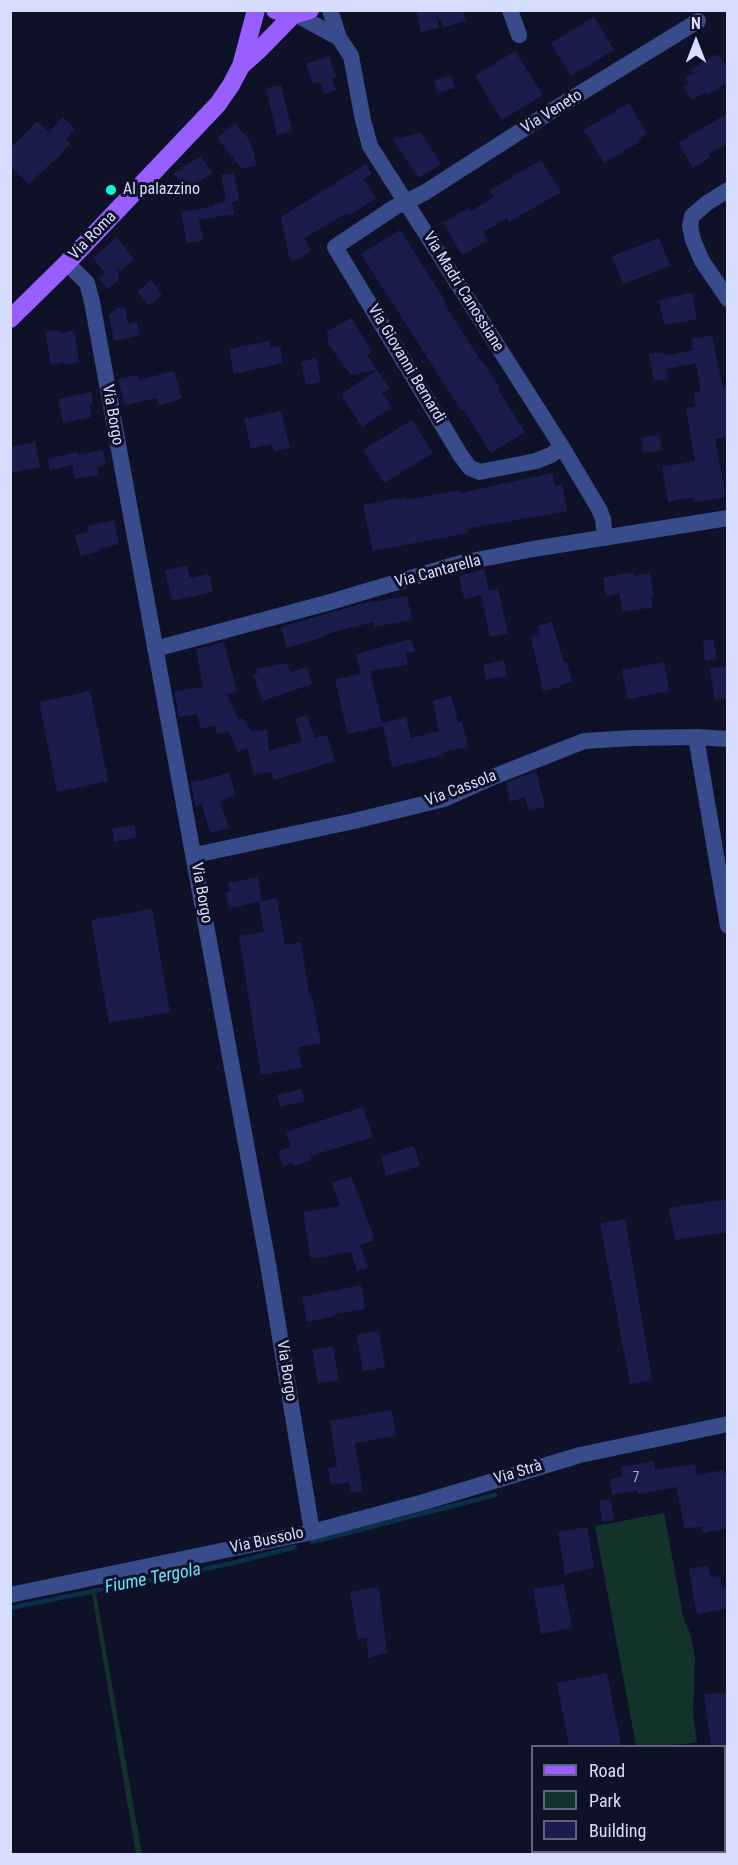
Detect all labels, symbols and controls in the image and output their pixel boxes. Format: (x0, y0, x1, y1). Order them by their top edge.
north arrow (666, 12, 726, 72)
text: N (691, 14, 701, 33)
street label: Via Veneto (518, 86, 586, 138)
place label: Al palazzino (123, 180, 200, 200)
marker: Al palazzino (104, 183, 118, 197)
street label: Via Roma (65, 208, 121, 264)
street label: Via Madri Canossiane (418, 229, 508, 355)
street label: Via Giovanni Bernardi (363, 301, 449, 427)
street label: Via Borgo (97, 383, 127, 447)
street label: Via Cantarella (393, 551, 483, 593)
street label: Via Cassola (423, 767, 499, 811)
street label: Via Borgo (186, 861, 216, 925)
street label: Via Borgo (272, 1339, 300, 1403)
street label: Via Strà (492, 1457, 544, 1489)
house number: 7 (633, 1470, 639, 1486)
street label: Via Bussolo (228, 1524, 306, 1558)
water label: Fiume Tergola (103, 1559, 203, 1599)
legend (531, 1745, 726, 1853)
text: Road (589, 1760, 625, 1781)
text: Park (589, 1790, 621, 1811)
text: Building (589, 1820, 646, 1841)

